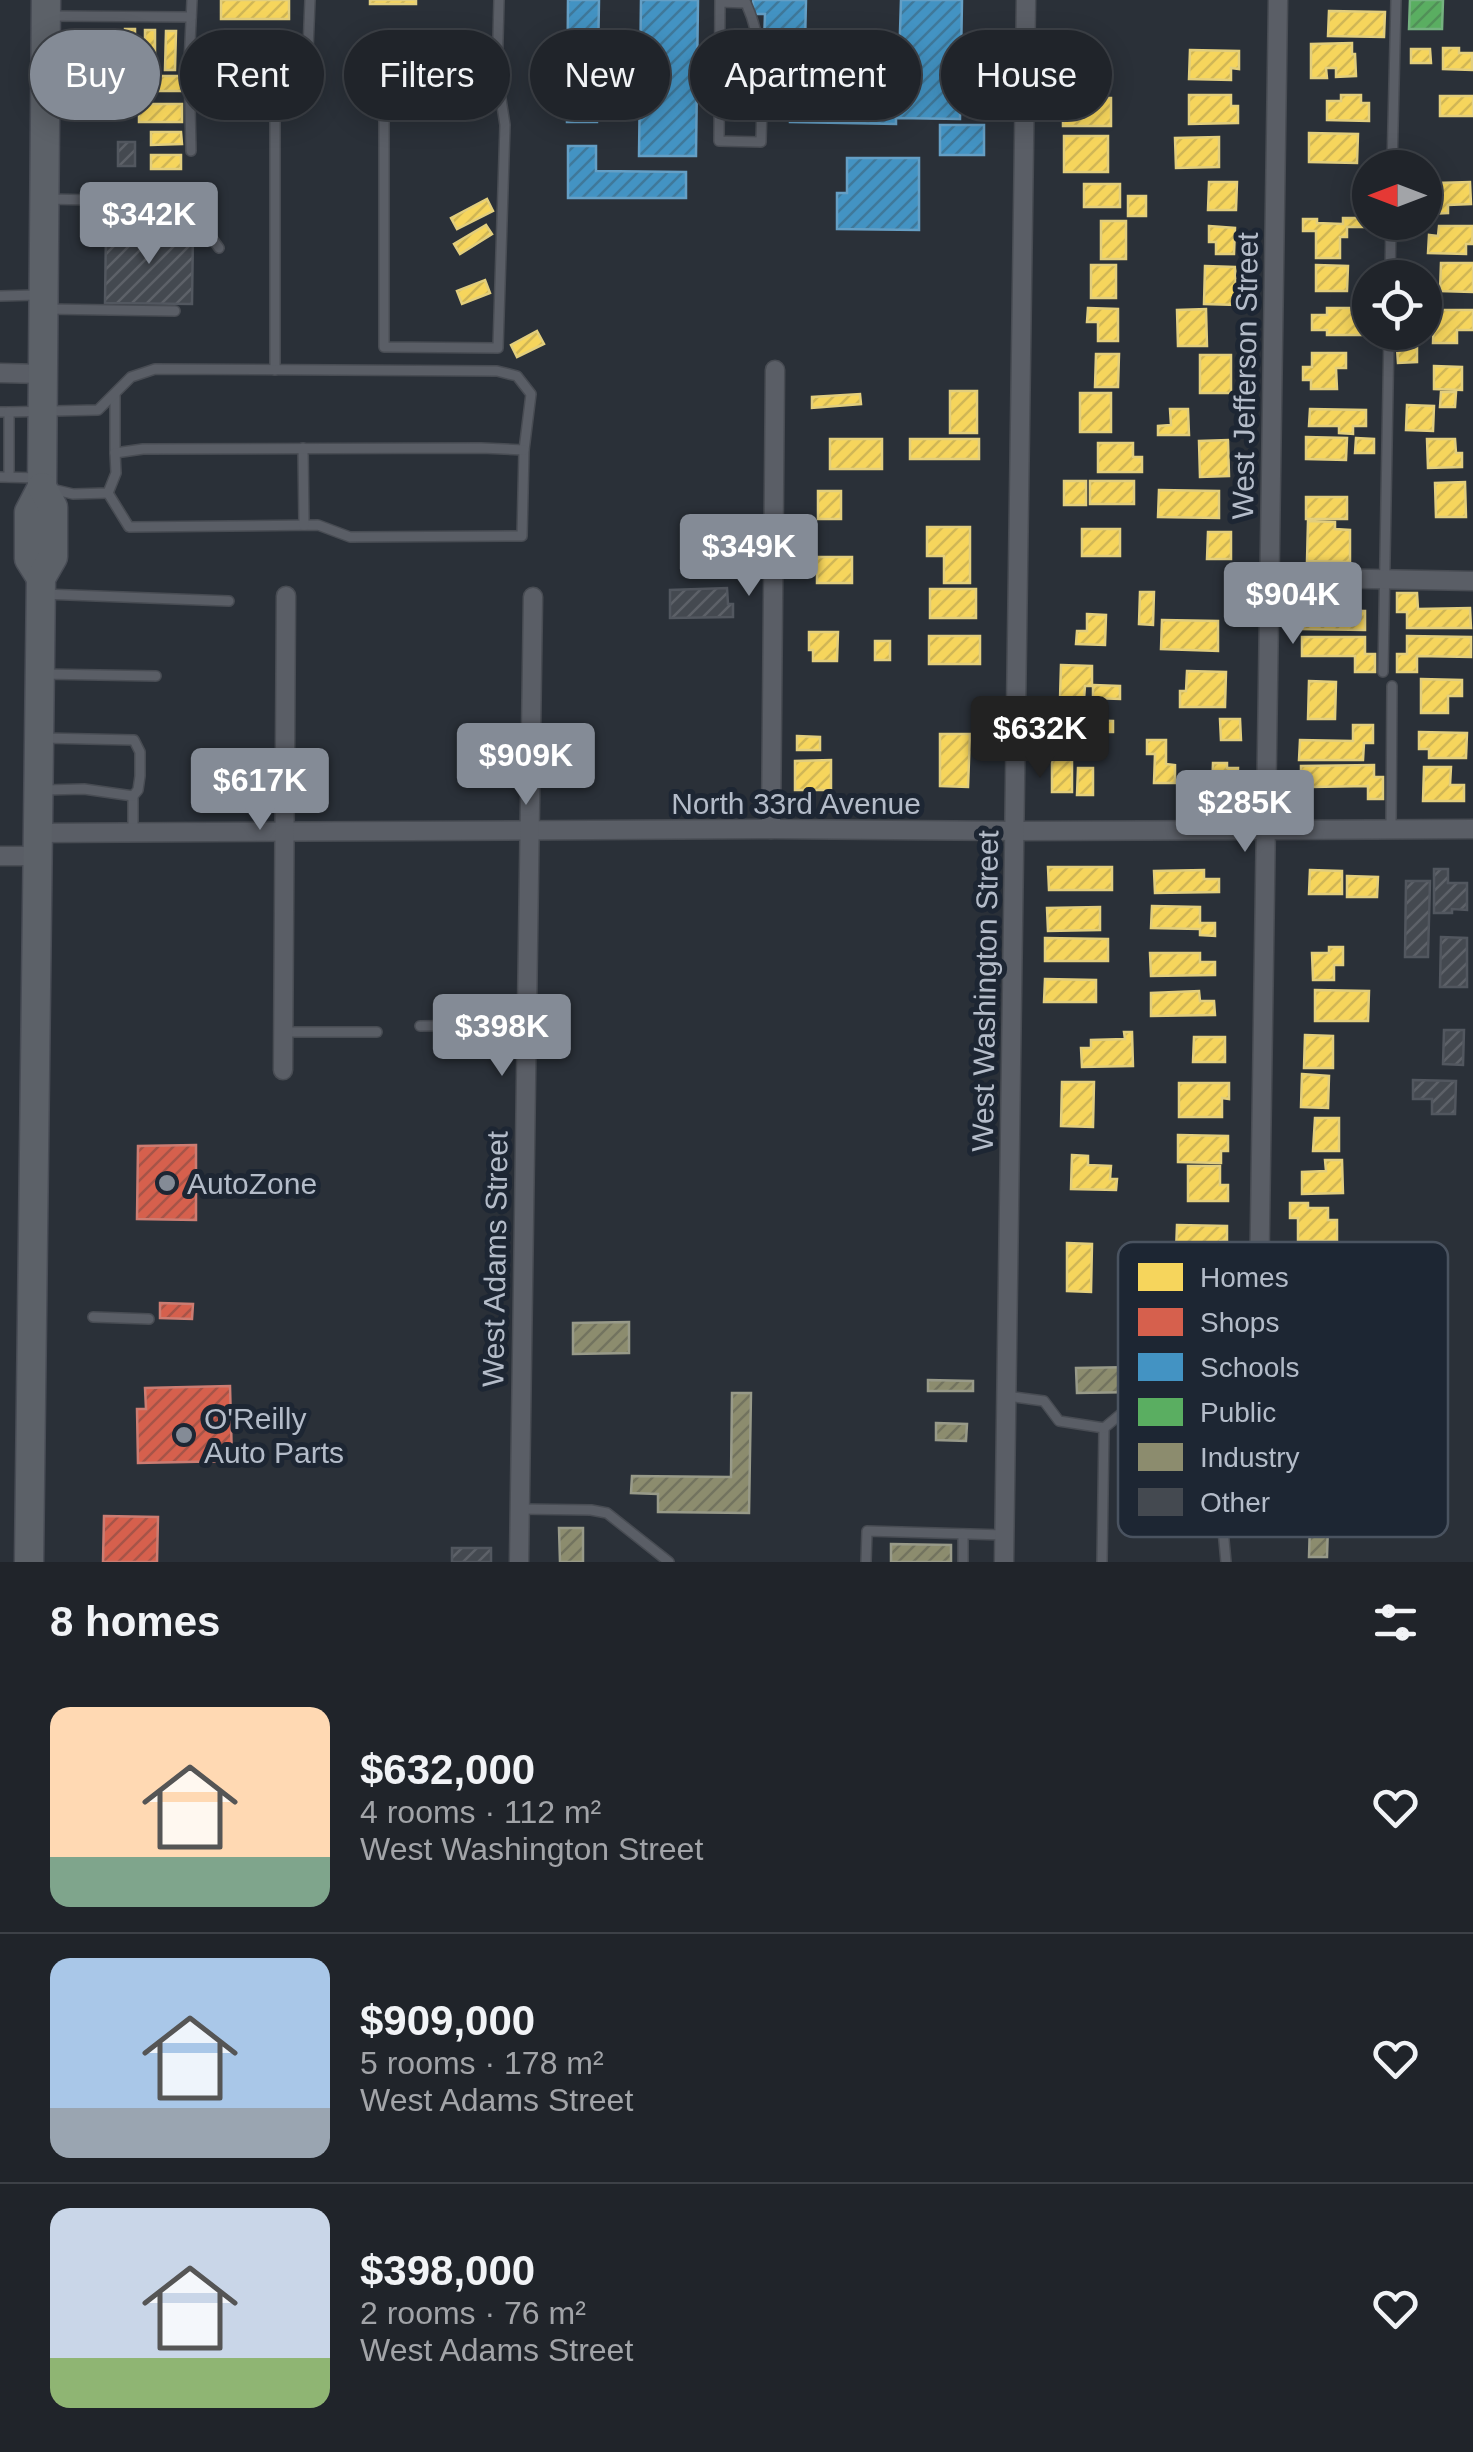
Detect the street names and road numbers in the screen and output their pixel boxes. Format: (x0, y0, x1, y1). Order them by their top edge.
street label: West Jefferson Street (1226, 231, 1264, 520)
street label: North 33rd Avenue (671, 787, 921, 820)
street label: West Washington Street (966, 829, 1004, 1152)
street label: West Adams Street (476, 1130, 514, 1387)

